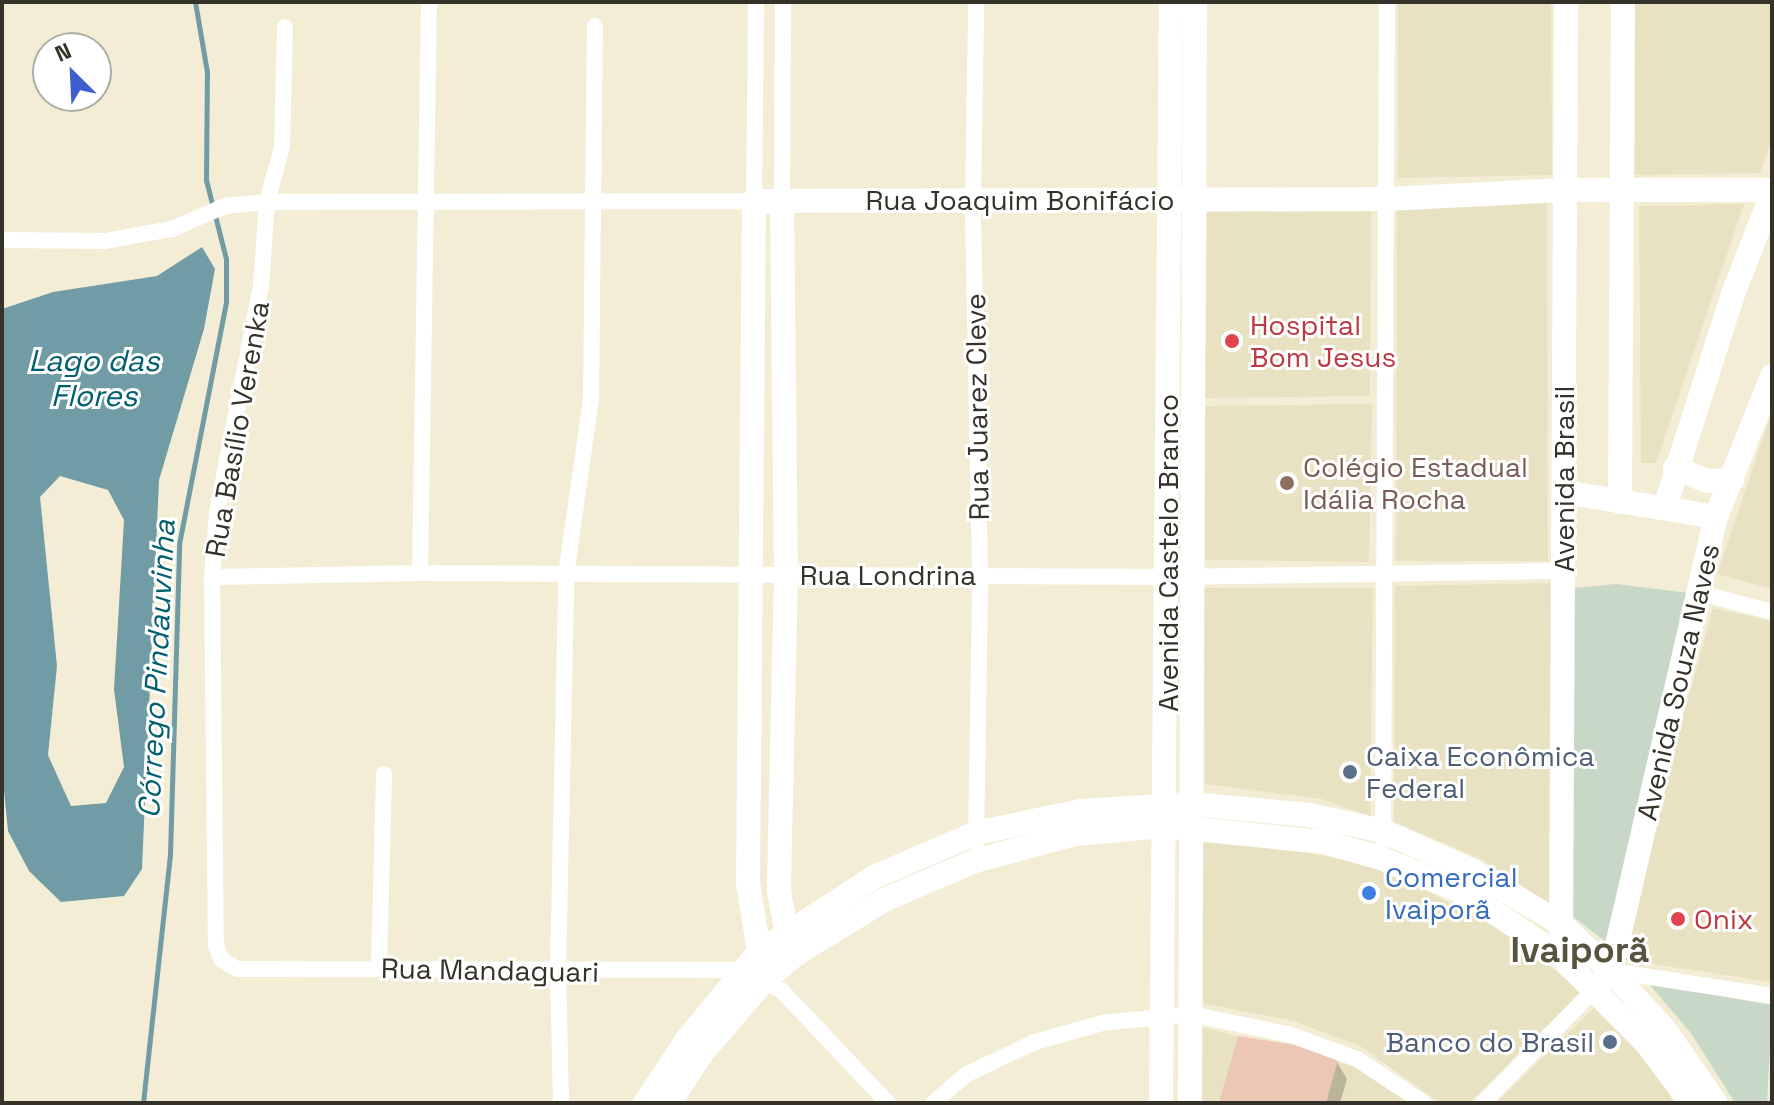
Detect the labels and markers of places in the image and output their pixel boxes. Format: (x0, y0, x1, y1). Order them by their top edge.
place label: Hospital Bom Jesus (1250, 308, 1396, 374)
marker: Hospital Bom Jesus (1221, 330, 1243, 352)
place label: Colégio Estadual Idália Rocha (1303, 450, 1528, 516)
marker: Colégio Estadual Idália Rocha (1278, 474, 1296, 492)
place label: Caixa Econômica Federal (1366, 739, 1595, 805)
marker: Caixa Econômica Federal (1341, 763, 1359, 781)
place label: Comercial Ivaiporã (1385, 860, 1518, 926)
marker: Comercial Ivaiporã (1360, 884, 1378, 902)
place label: Onix (1694, 902, 1753, 936)
marker: Onix (1669, 910, 1687, 928)
place label: Banco do Brasil (1385, 1025, 1594, 1059)
marker: Banco do Brasil (1601, 1033, 1619, 1051)

